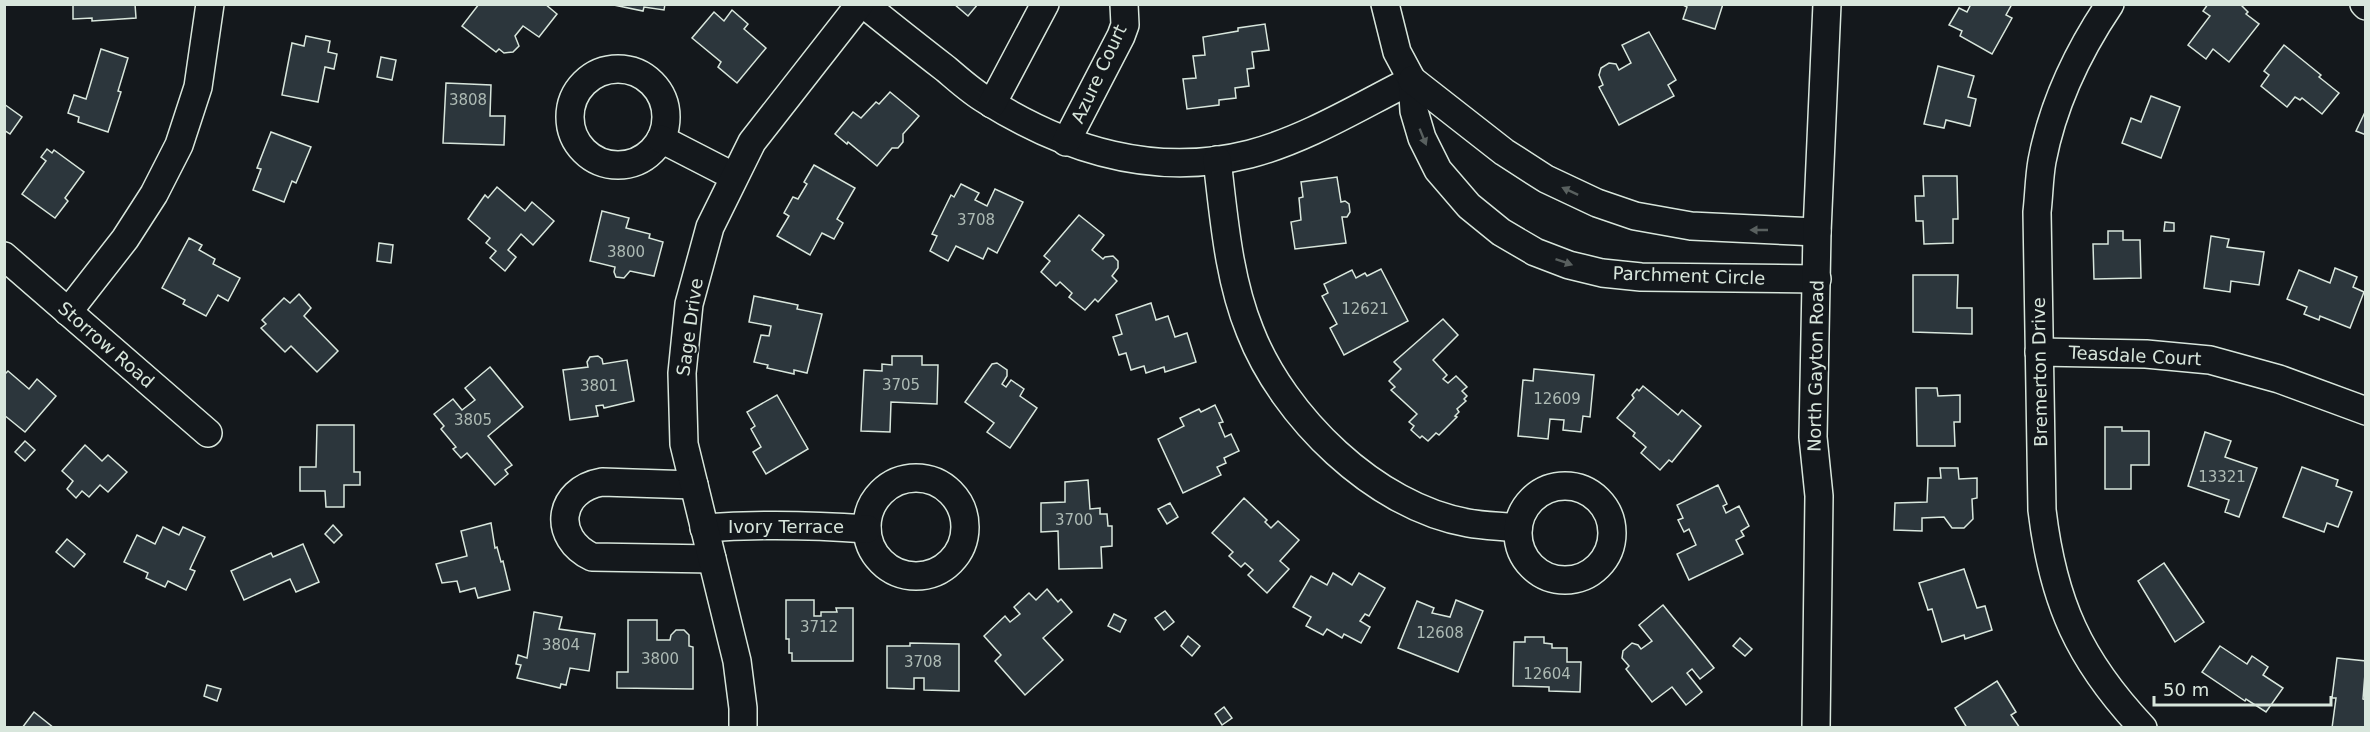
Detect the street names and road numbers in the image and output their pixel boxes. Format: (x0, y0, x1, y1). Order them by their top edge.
street label: Azure Court (1067, 21, 1131, 126)
street label: Parchment Circle (1612, 262, 1766, 289)
street label: Sage Drive (672, 277, 707, 377)
street label: North Gayton Road (1804, 280, 1828, 452)
street label: Storrow Road (54, 297, 159, 392)
street label: Bremerton Drive (2028, 297, 2051, 447)
street label: Teasdale Court (2067, 341, 2202, 369)
street label: Ivory Terrace (728, 516, 844, 537)

